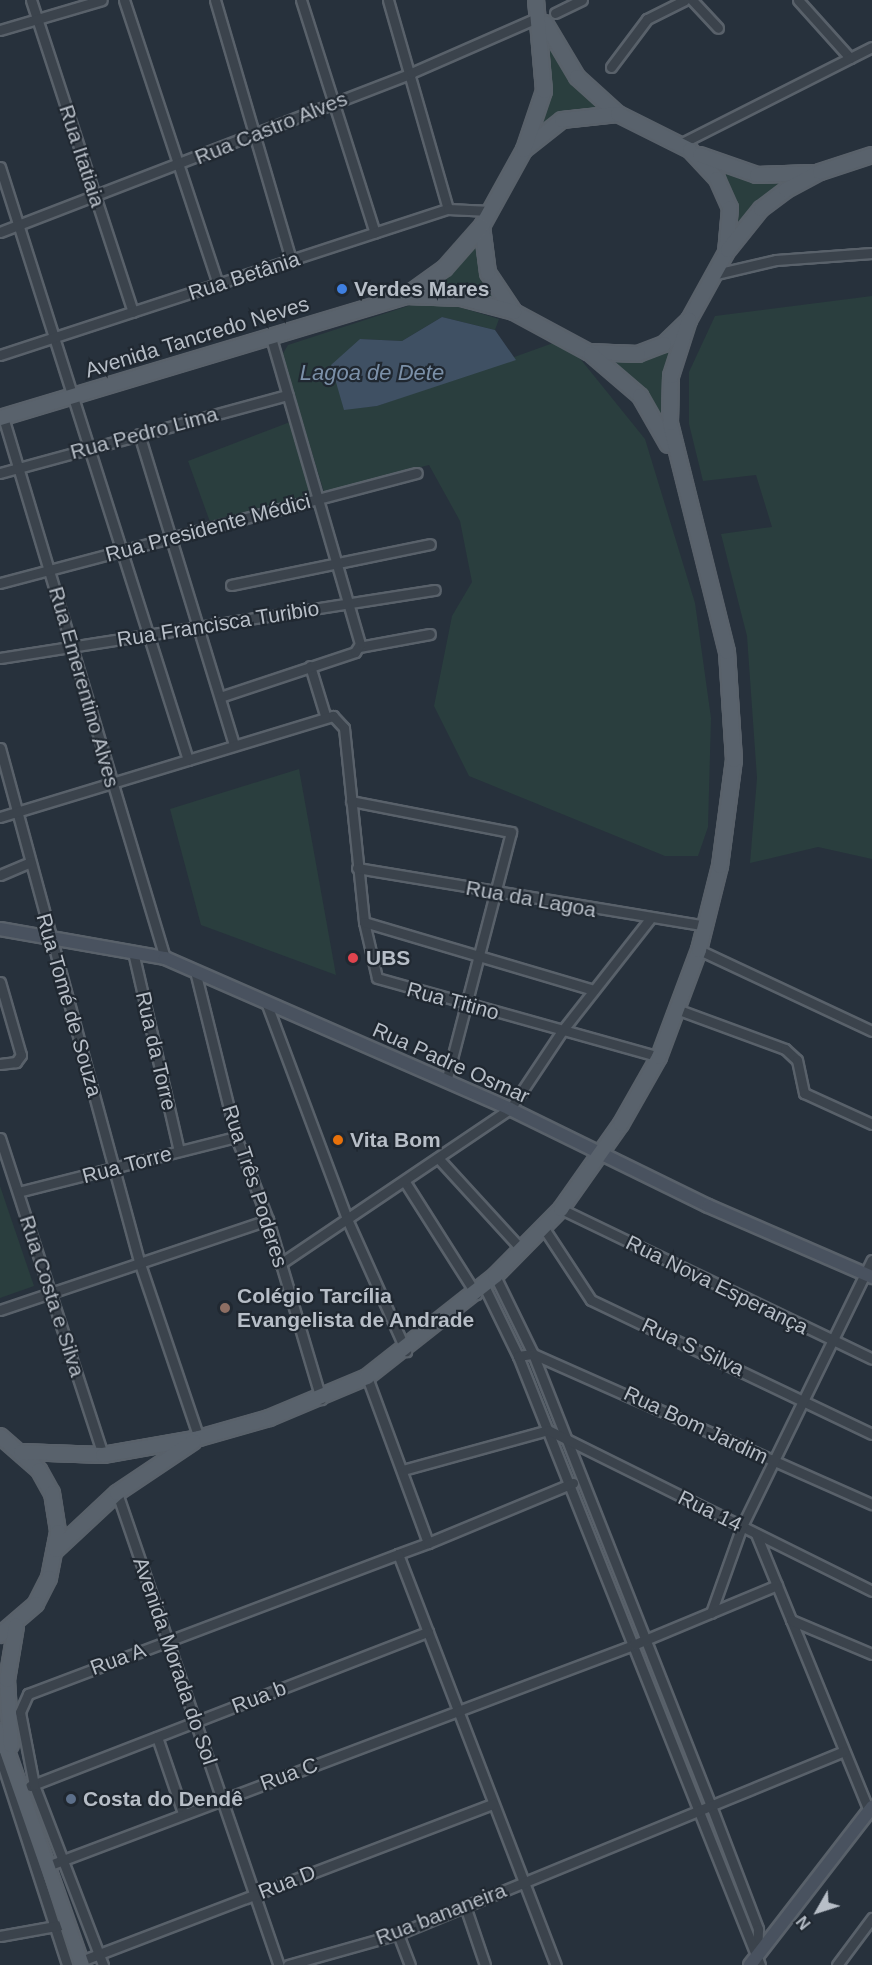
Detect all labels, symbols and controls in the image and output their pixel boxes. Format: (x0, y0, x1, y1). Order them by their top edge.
street label: Rua Castro Alves (191, 86, 351, 170)
street label: Rua Itatiaia (54, 102, 110, 210)
street label: Rua Betânia (185, 246, 303, 306)
place label: Verdes Mares (354, 276, 489, 302)
marker: Verdes Mares (335, 282, 349, 296)
street label: Avenida Tancredo Neves (82, 291, 312, 383)
water label: Lagoa de Dete (300, 360, 444, 386)
street label: Rua Pedro Lima (67, 401, 221, 465)
street label: Rua Presidente Médici (103, 488, 313, 568)
street label: Rua Emerentino Alves (43, 583, 125, 791)
street label: Rua Francisca Turibio (115, 596, 321, 652)
street label: Rua da Lagoa (464, 875, 598, 923)
street label: Rua Tomé de Souza (31, 910, 107, 1100)
place label: UBS (366, 945, 410, 971)
marker: UBS (344, 949, 362, 967)
street label: Rua Titino (404, 977, 502, 1025)
street label: Rua da Torre (130, 989, 182, 1113)
street label: Rua Padre Osmar (369, 1017, 533, 1109)
street label: Rua Três Poderes (217, 1101, 293, 1271)
place label: Vita Bom (350, 1127, 441, 1153)
marker: Vita Bom (331, 1133, 345, 1147)
street label: Rua Torre (79, 1141, 175, 1189)
street label: Rua Costa e Silva (14, 1212, 90, 1380)
street label: Rua Nova Esperança (622, 1230, 812, 1340)
place label: Colégio Tarcília Evangelista de Andrade (237, 1283, 475, 1333)
marker: Colégio Tarcília Evangelista de Andrade (218, 1301, 232, 1315)
street label: Rua S Silva (638, 1312, 748, 1382)
street label: Rua Bom Jardim (620, 1381, 772, 1469)
street label: Rua 14 (674, 1485, 746, 1537)
street label: Avenida Morada do Sol (128, 1554, 222, 1768)
street label: Rua A (86, 1637, 150, 1681)
street label: Rua b (228, 1675, 290, 1719)
street label: Rua C (257, 1752, 321, 1796)
place label: Costa do Dendê (83, 1786, 243, 1812)
marker: Costa do Dendê (64, 1792, 78, 1806)
street label: Rua D (255, 1860, 319, 1904)
street label: Rua bananeira (372, 1878, 510, 1950)
north arrow (788, 1881, 848, 1941)
text: N (793, 1913, 814, 1932)

